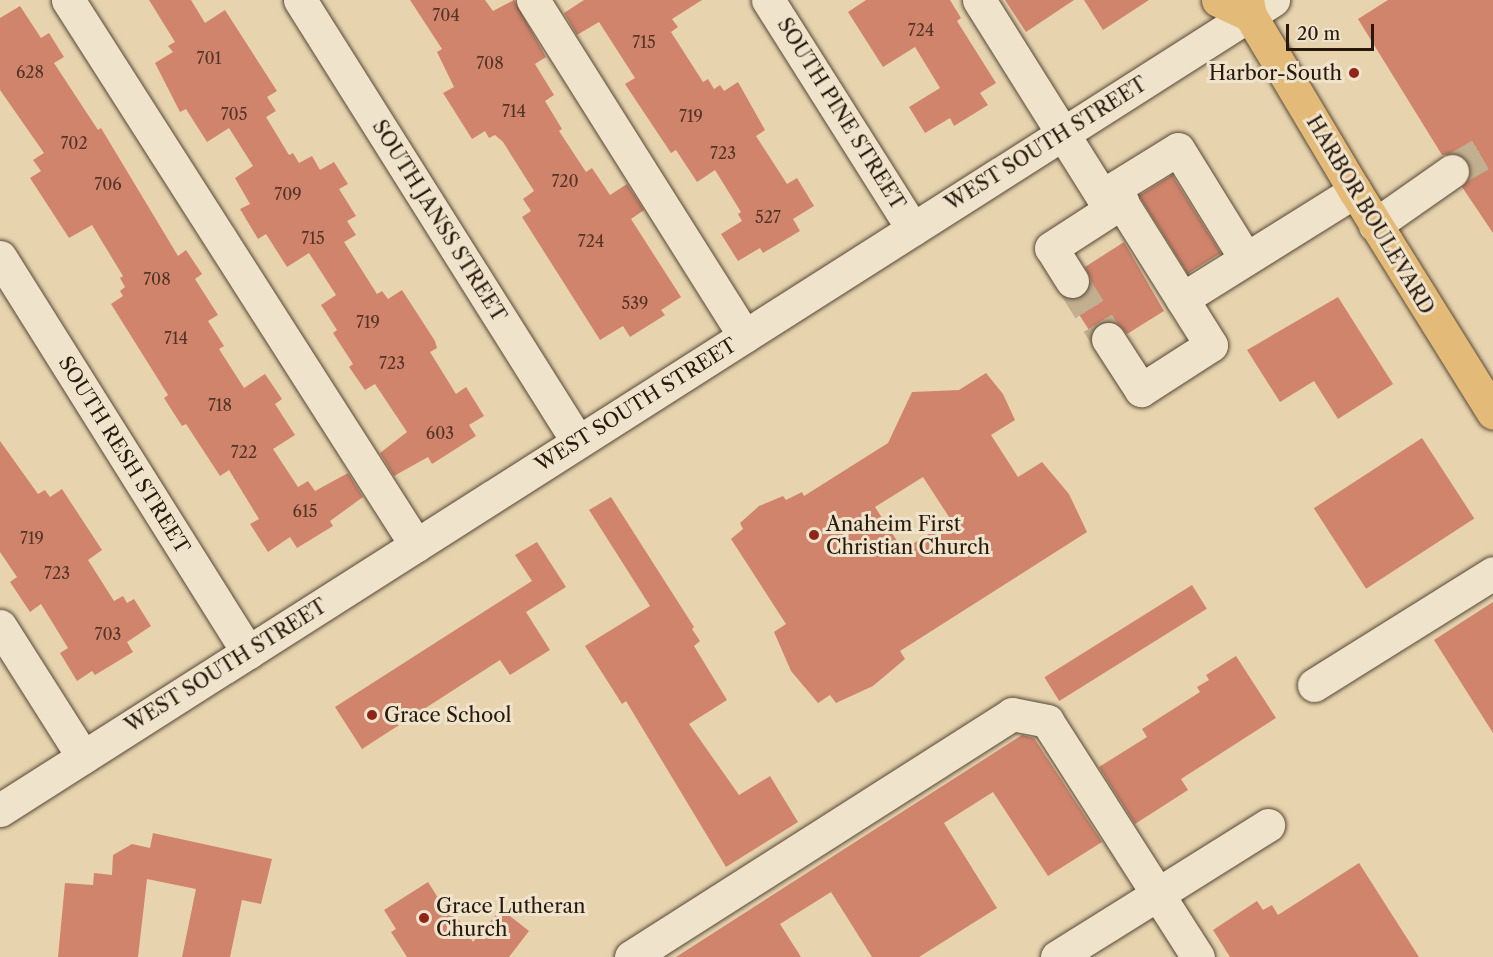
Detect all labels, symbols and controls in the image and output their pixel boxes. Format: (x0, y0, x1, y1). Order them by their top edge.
house number: 704 (432, 5, 460, 25)
scale bar (1289, 12, 1378, 50)
street label: SOUTH PINE STREET (772, 14, 910, 214)
house number: 724 (908, 20, 934, 40)
text: 20 m (1297, 23, 1340, 45)
house number: 715 (632, 32, 656, 52)
house number: 701 (197, 48, 221, 68)
house number: 708 (476, 53, 504, 73)
place label: Harbor-South (1209, 61, 1342, 85)
house number: 628 (16, 62, 44, 82)
marker: Harbor-South (1347, 66, 1361, 80)
street label: WEST SOUTH STREET (941, 72, 1151, 216)
house number: 714 (502, 101, 526, 121)
house number: 705 (221, 104, 247, 124)
house number: 719 (679, 106, 703, 126)
street label: HARBOR BOULEVARD (1301, 111, 1439, 319)
street label: SOUTH JANSS STREET (367, 116, 511, 326)
house number: 702 (60, 133, 88, 153)
house number: 723 (710, 143, 736, 163)
house number: 720 (551, 171, 579, 191)
house number: 706 (94, 174, 122, 194)
house number: 709 (274, 184, 302, 204)
house number: 527 (755, 207, 781, 227)
house number: 715 (301, 228, 325, 248)
house number: 724 (578, 231, 604, 251)
house number: 708 (143, 269, 171, 289)
house number: 539 (622, 293, 648, 313)
house number: 719 (356, 312, 380, 332)
house number: 714 (164, 328, 188, 348)
street label: WEST SOUTH STREET (531, 333, 741, 477)
street label: SOUTH RESH STREET (53, 352, 195, 558)
house number: 723 (379, 353, 405, 373)
house number: 718 (208, 395, 232, 415)
house number: 603 (426, 423, 454, 443)
house number: 722 (231, 442, 257, 462)
house number: 615 (293, 501, 317, 521)
place label: Anaheim First Christian Church (826, 512, 990, 559)
house number: 719 (20, 528, 44, 548)
marker: Anaheim First Christian Church (807, 528, 821, 542)
house number: 723 (44, 563, 70, 583)
street label: WEST SOUTH STREET (121, 594, 331, 738)
house number: 703 (95, 624, 121, 644)
place label: Grace School (384, 703, 511, 727)
marker: Grace School (365, 708, 379, 722)
place label: Grace Lutheran Church (436, 894, 586, 941)
marker: Grace Lutheran Church (417, 911, 431, 925)

